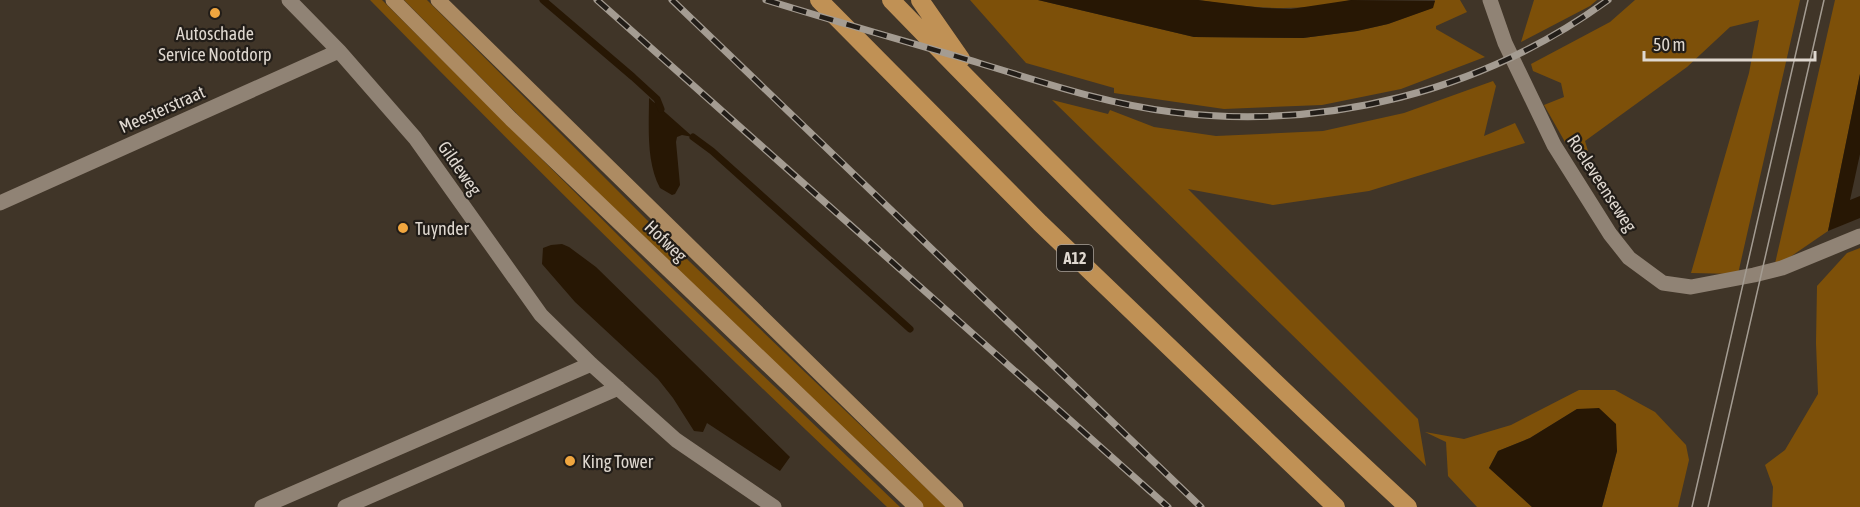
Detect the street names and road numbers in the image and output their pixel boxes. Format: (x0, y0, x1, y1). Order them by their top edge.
street label: Meesterstraat (116, 81, 208, 137)
street label: Roeleveenseweg (1563, 131, 1641, 236)
street label: Gildeweg (434, 137, 486, 199)
street label: Hofweg (641, 216, 692, 266)
road number: A12 (1057, 245, 1093, 271)

